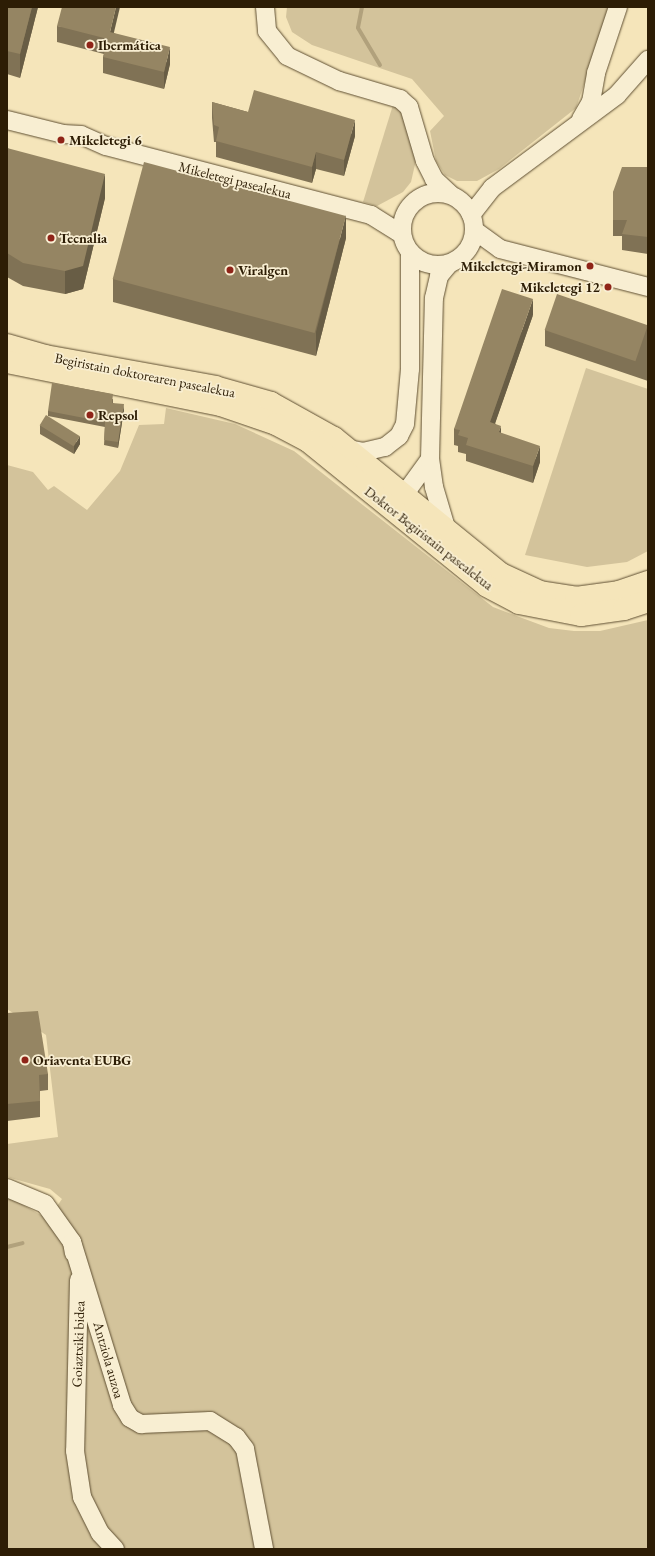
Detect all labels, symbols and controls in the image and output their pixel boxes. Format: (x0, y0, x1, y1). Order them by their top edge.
place label: Ibermática (98, 37, 161, 53)
marker: Ibermática (85, 40, 95, 50)
place label: Mikeletegi 6 (69, 132, 142, 148)
marker: Mikeletegi 6 (56, 135, 66, 145)
street label: Mikeletegi pasealekua (177, 158, 293, 202)
place label: Tecnalia (59, 230, 107, 246)
marker: Tecnalia (46, 233, 56, 243)
place label: Mikeletegi-Miramon (460, 258, 582, 274)
marker: Mikeletegi-Miramon (585, 261, 595, 271)
place label: Viralgen (238, 262, 288, 278)
marker: Viralgen (225, 265, 235, 275)
place label: Mikeletegi 12 (520, 279, 600, 295)
marker: Mikeletegi 12 (603, 282, 613, 292)
street label: Begiristain doktorearen pasealekua (53, 349, 237, 401)
place label: Repsol (98, 407, 138, 423)
marker: Repsol (85, 410, 95, 420)
street label: Doktor Begiristain pasealekua (361, 483, 497, 593)
place label: Oriaventa EUBG (33, 1052, 131, 1068)
marker: Oriaventa EUBG (20, 1055, 30, 1065)
street label: Goiaztxiki bidea (68, 1300, 88, 1388)
street label: Antziola auzoa (90, 1320, 128, 1400)

